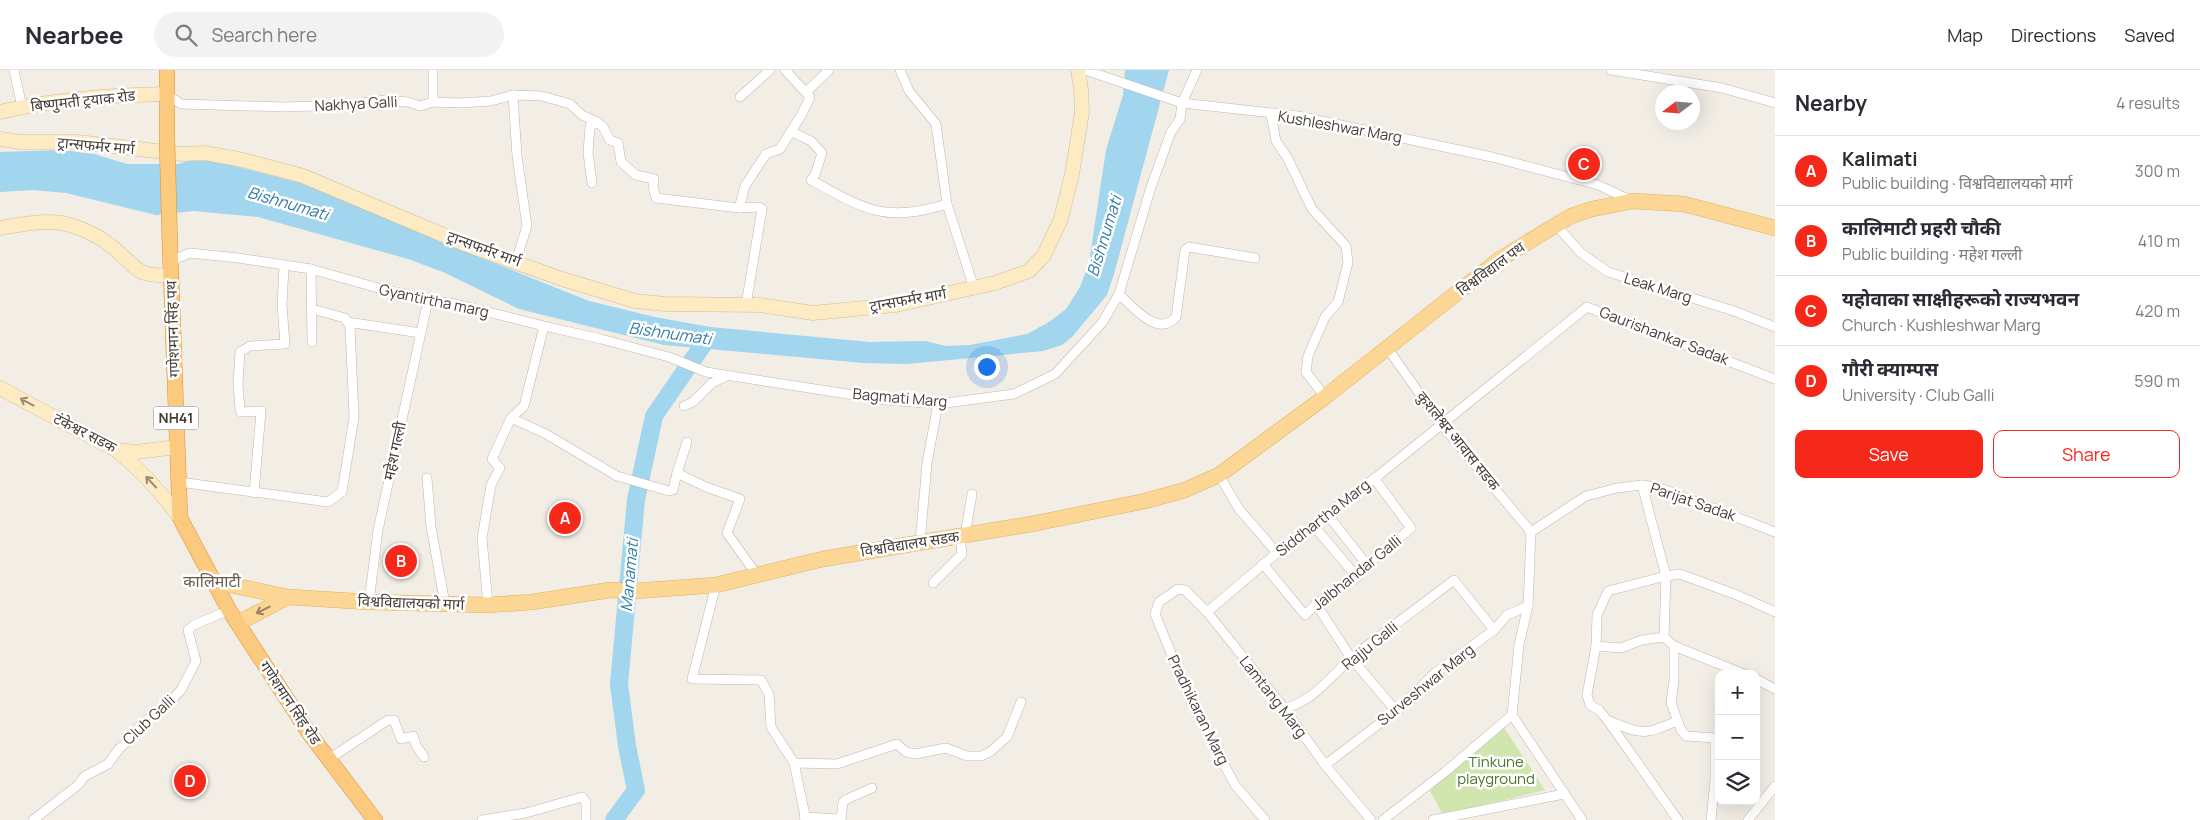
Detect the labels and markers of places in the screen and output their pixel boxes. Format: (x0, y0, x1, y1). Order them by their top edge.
pin: C (1568, 145, 1600, 183)
pin: A (549, 499, 581, 537)
pin: B (385, 542, 417, 580)
pin: D (174, 762, 206, 800)

